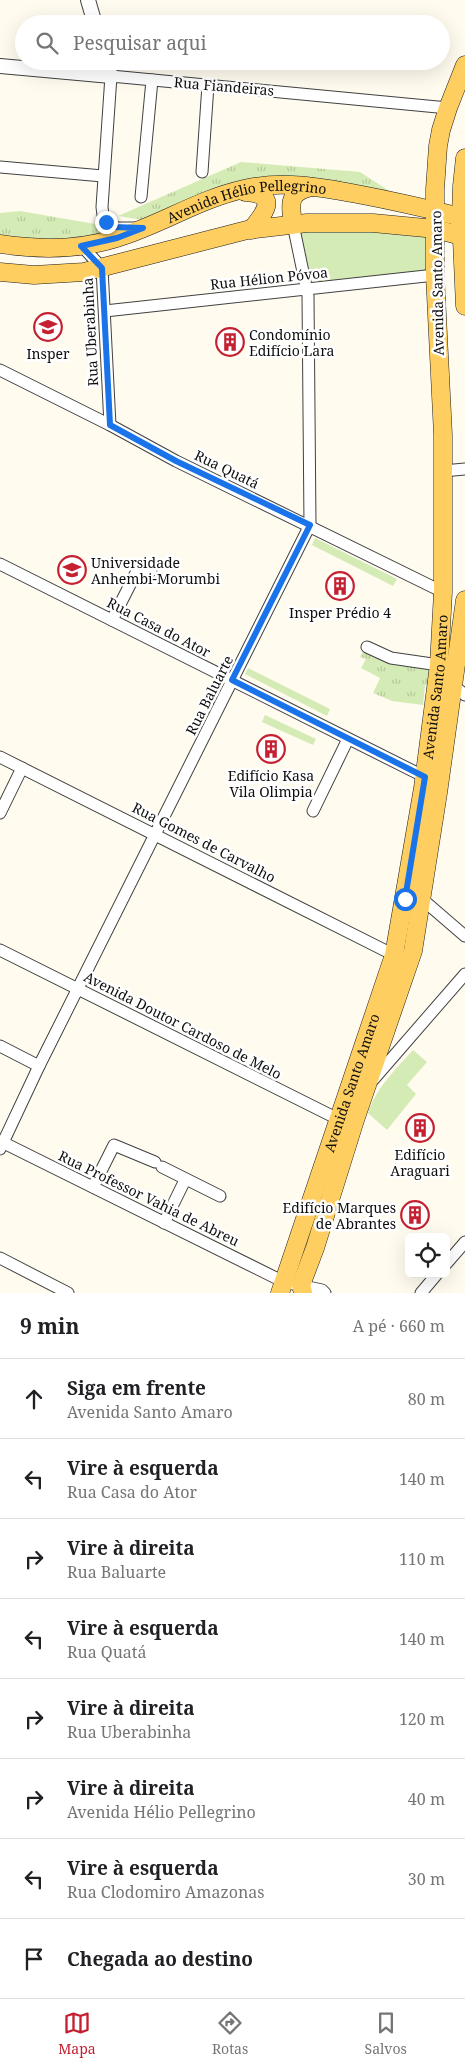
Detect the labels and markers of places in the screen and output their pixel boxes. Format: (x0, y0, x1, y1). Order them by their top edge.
school or university icon: Insper (33, 312, 63, 342)
place label: Condomínio Edifício Lara (249, 325, 334, 360)
building icon: Condomínio Edifício Lara (215, 327, 245, 357)
place label: Insper (26, 344, 70, 363)
place label: Universidade Anhembi-Morumbi (91, 553, 220, 588)
school or university icon: Universidade Anhembi-Morumbi (57, 555, 87, 585)
building icon: Insper Prédio 4 (325, 571, 355, 601)
place label: Insper Prédio 4 (289, 603, 391, 622)
building icon: Edifício Kasa Vila Olimpia (256, 734, 286, 764)
place label: Edifício Kasa Vila Olimpia (228, 766, 314, 801)
building icon: Edifício Araguari (405, 1113, 435, 1143)
place label: Edifício Araguari (390, 1145, 450, 1180)
place label: Edifício Marques de Abrantes (283, 1198, 396, 1233)
building icon: Edifício Marques de Abrantes (400, 1200, 430, 1230)

